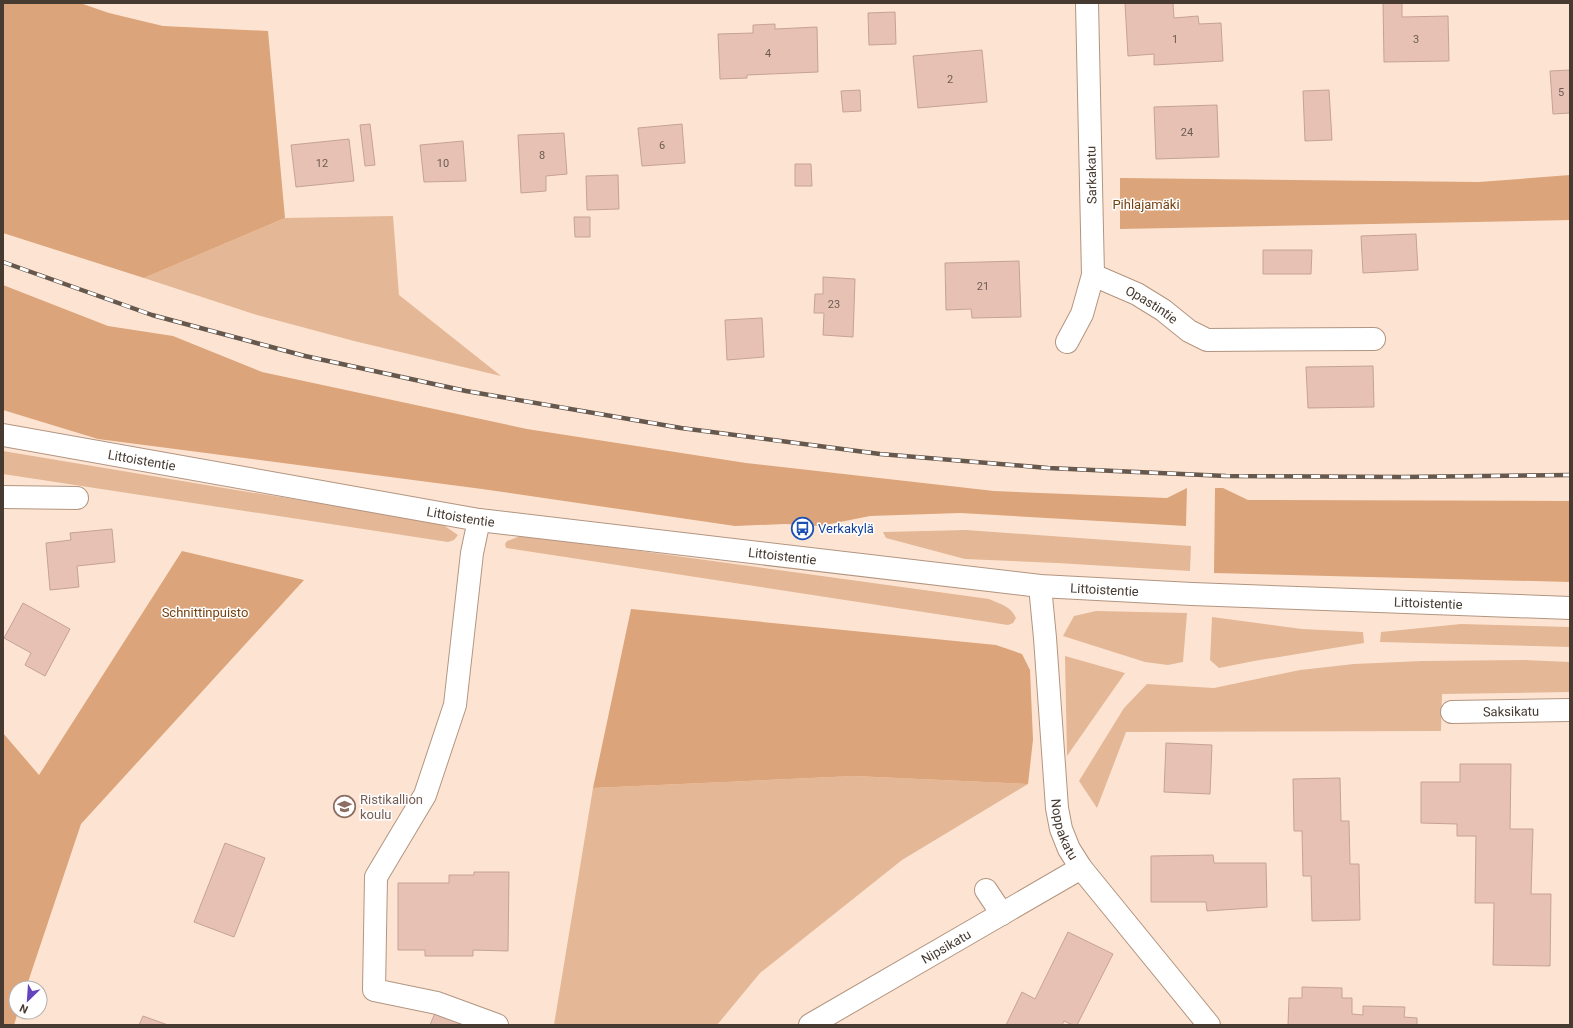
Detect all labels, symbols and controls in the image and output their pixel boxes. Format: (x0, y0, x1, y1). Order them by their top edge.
house number: 1 (1172, 33, 1178, 46)
house number: 3 (1413, 33, 1419, 46)
house number: 4 (765, 47, 771, 60)
house number: 2 (947, 73, 953, 86)
house number: 5 (1558, 86, 1564, 99)
house number: 24 (1181, 126, 1193, 139)
house number: 6 (659, 139, 665, 152)
street label: Sarkakatu (1083, 146, 1100, 204)
house number: 8 (539, 149, 545, 162)
house number: 12 (316, 157, 328, 170)
house number: 10 (437, 157, 449, 170)
park label: Pihlajamäki (1112, 197, 1180, 212)
house number: 21 (977, 280, 989, 293)
street label: Opastintie (1123, 283, 1181, 327)
house number: 23 (828, 298, 840, 311)
street label: Littoistentie (107, 447, 177, 474)
street label: Littoistentie (426, 504, 496, 530)
bus stop icon: Verkakylä (789, 515, 815, 541)
place label: Verkakylä (818, 521, 874, 536)
street label: Littoistentie (747, 545, 817, 568)
street label: Littoistentie (1070, 581, 1139, 599)
street label: Littoistentie (1394, 594, 1463, 612)
park label: Schnittinpuisto (162, 605, 248, 620)
street label: Saksikatu (1483, 704, 1539, 719)
place label: Ristikallion koulu (360, 792, 423, 822)
school or university icon: Ristikallion koulu (331, 793, 357, 819)
street label: Noppakatu (1048, 798, 1081, 863)
street label: Nipsikatu (919, 927, 974, 967)
north arrow (8, 980, 48, 1020)
text: N (18, 1001, 30, 1016)

